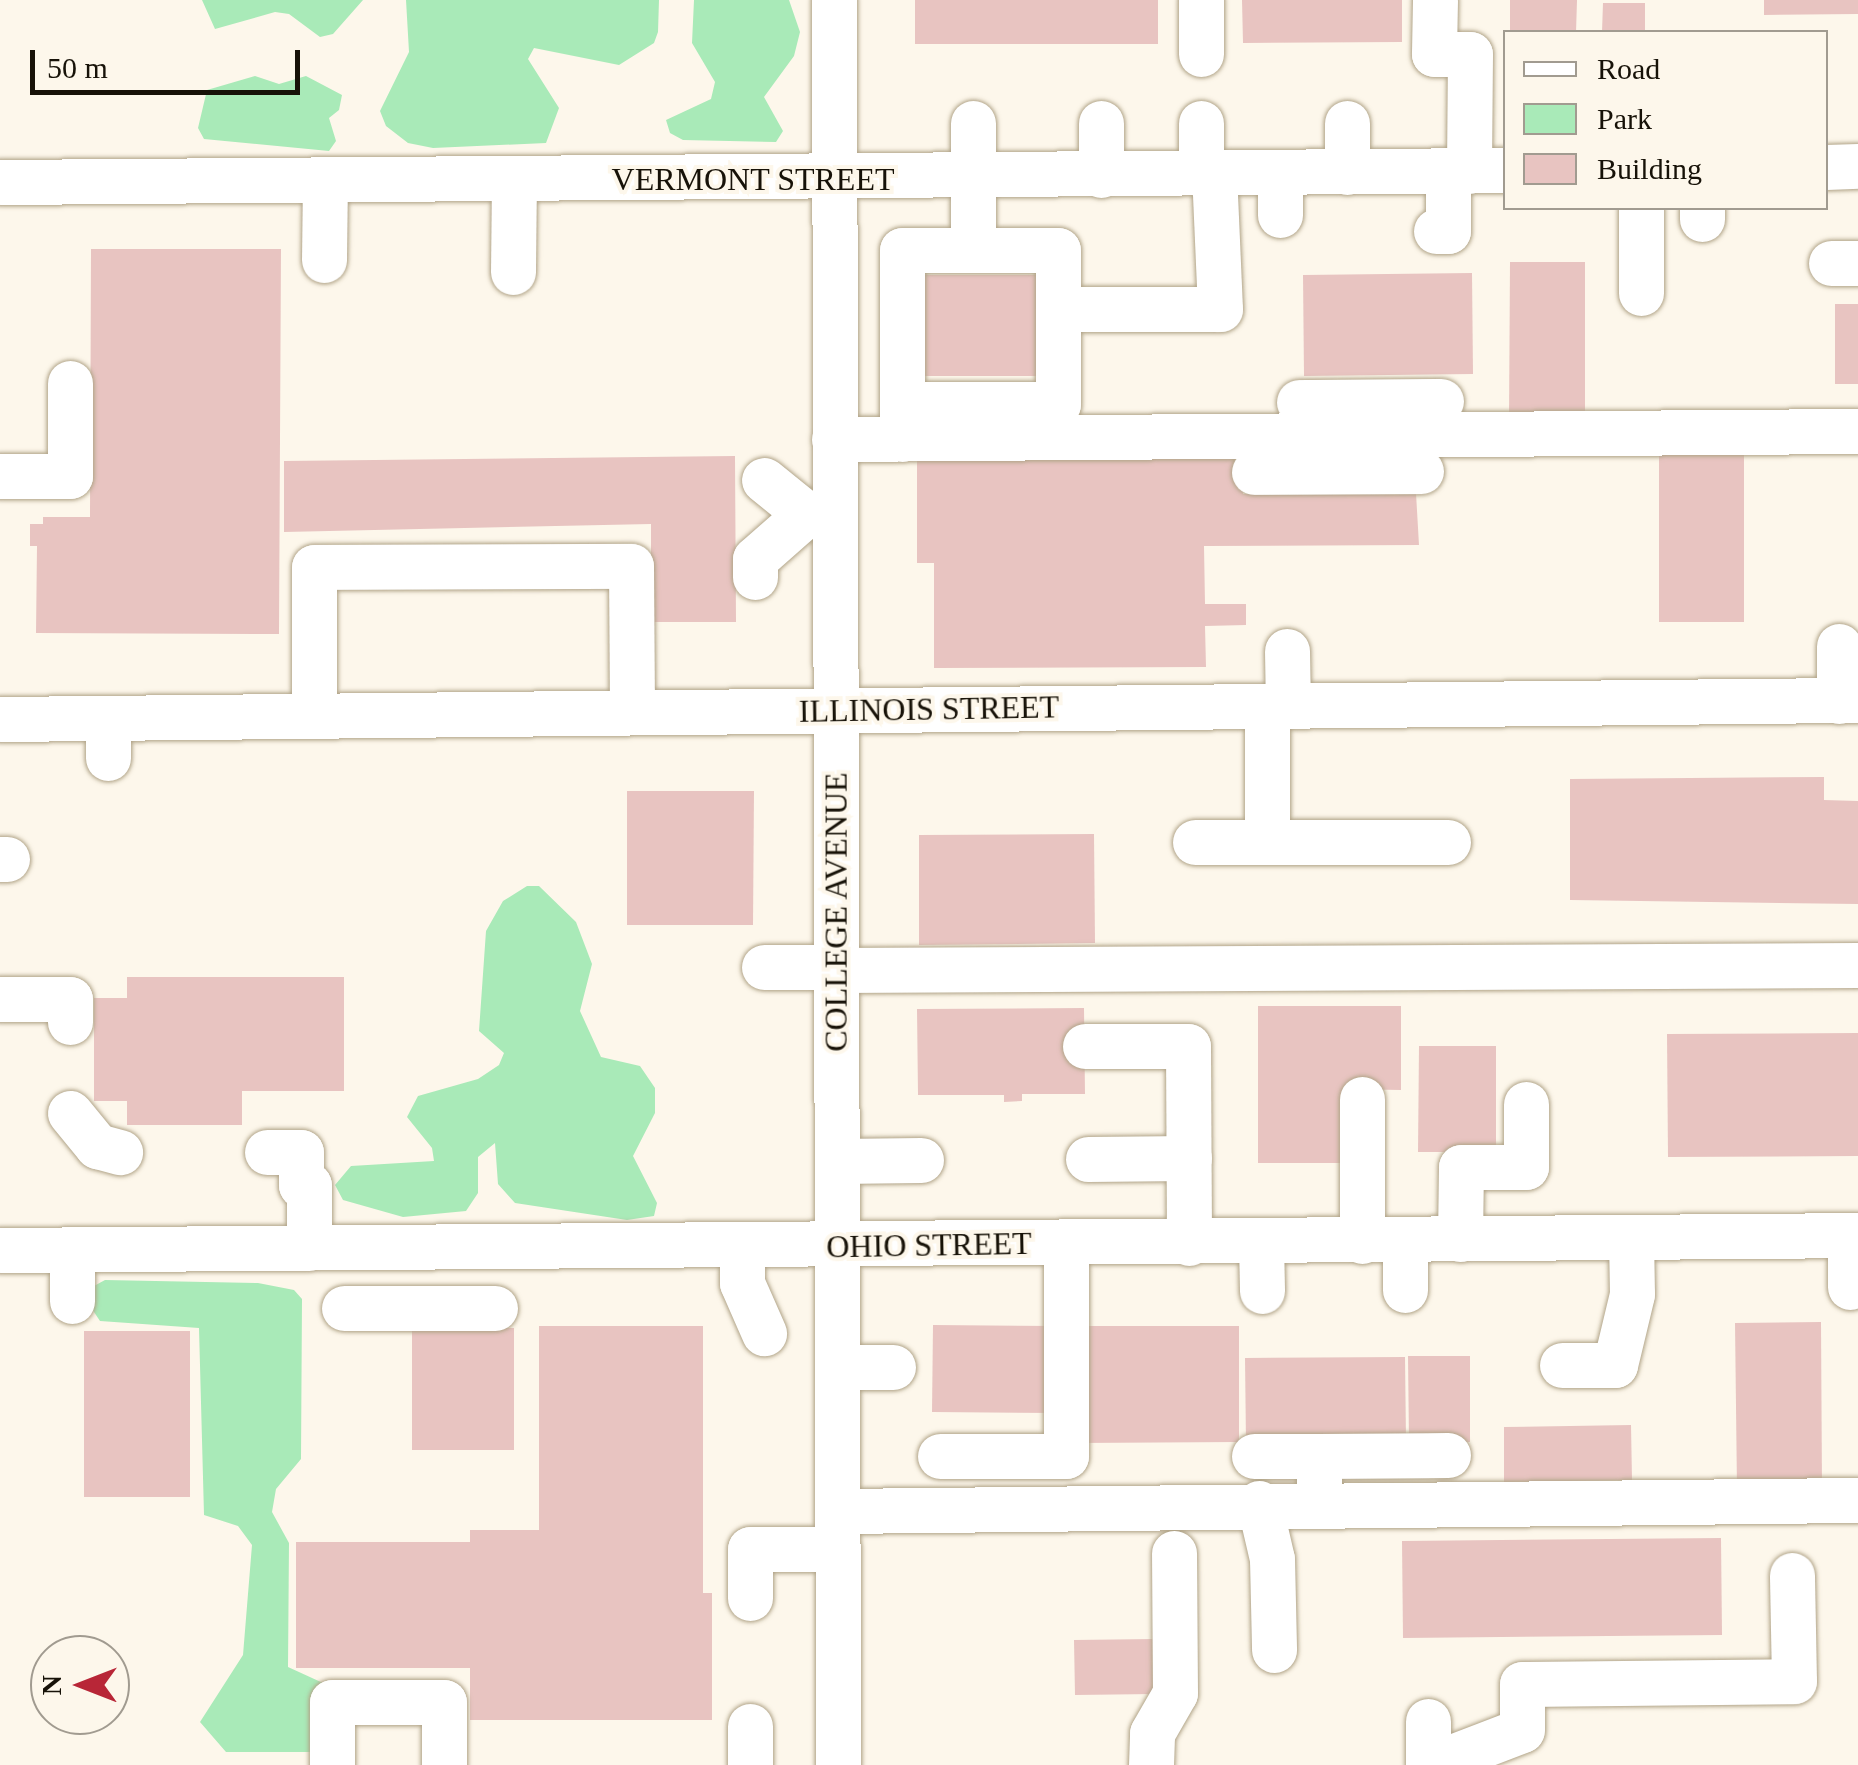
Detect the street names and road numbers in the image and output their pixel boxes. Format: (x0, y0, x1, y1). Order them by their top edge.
street label: VERMONT STREET (611, 160, 895, 198)
street label: ILLINOIS STREET (798, 688, 1060, 730)
street label: COLLEGE AVENUE (817, 771, 855, 1053)
street label: OHIO STREET (826, 1224, 1032, 1266)

